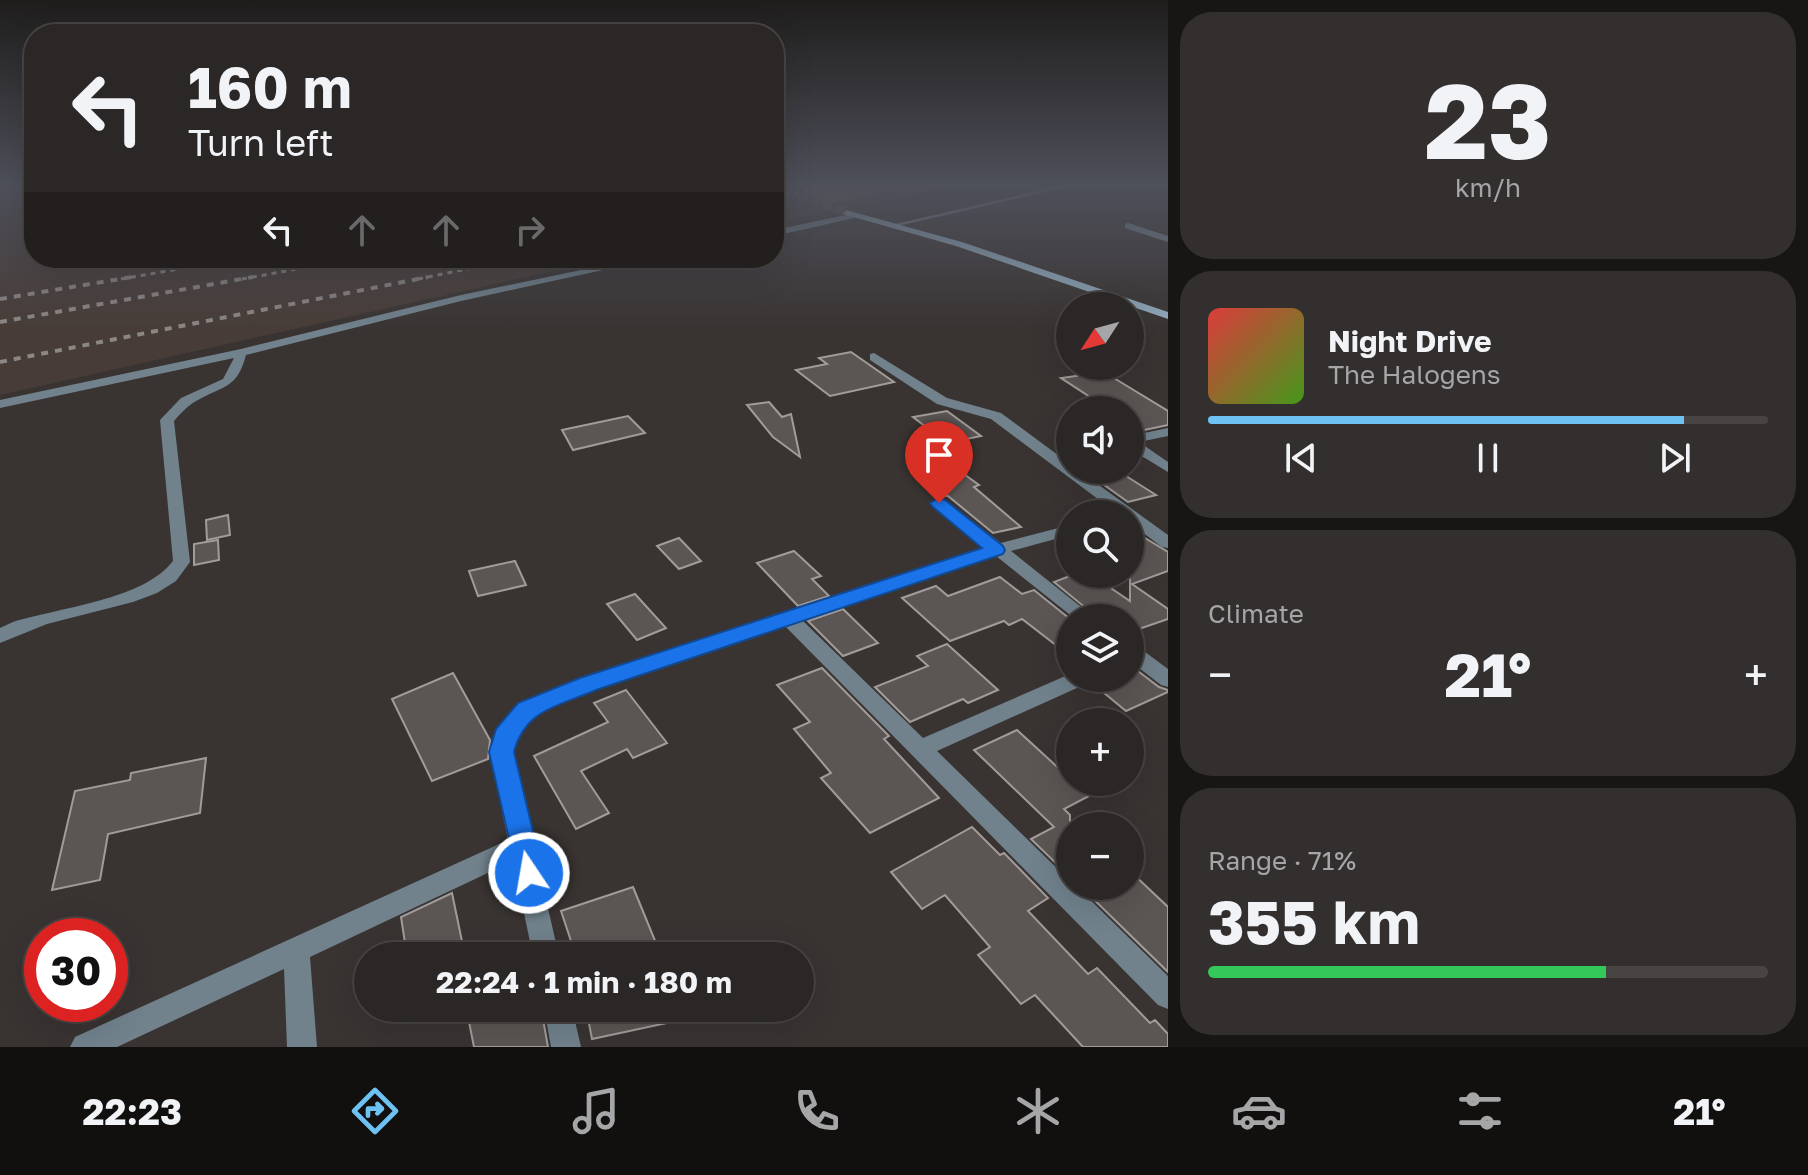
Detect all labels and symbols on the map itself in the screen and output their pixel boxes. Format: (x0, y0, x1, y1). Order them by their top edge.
north arrow (1056, 292, 1144, 380)
pin (905, 421, 973, 503)
position arrow (487, 831, 571, 915)
speed limit sign: 30 (24, 918, 128, 1022)

